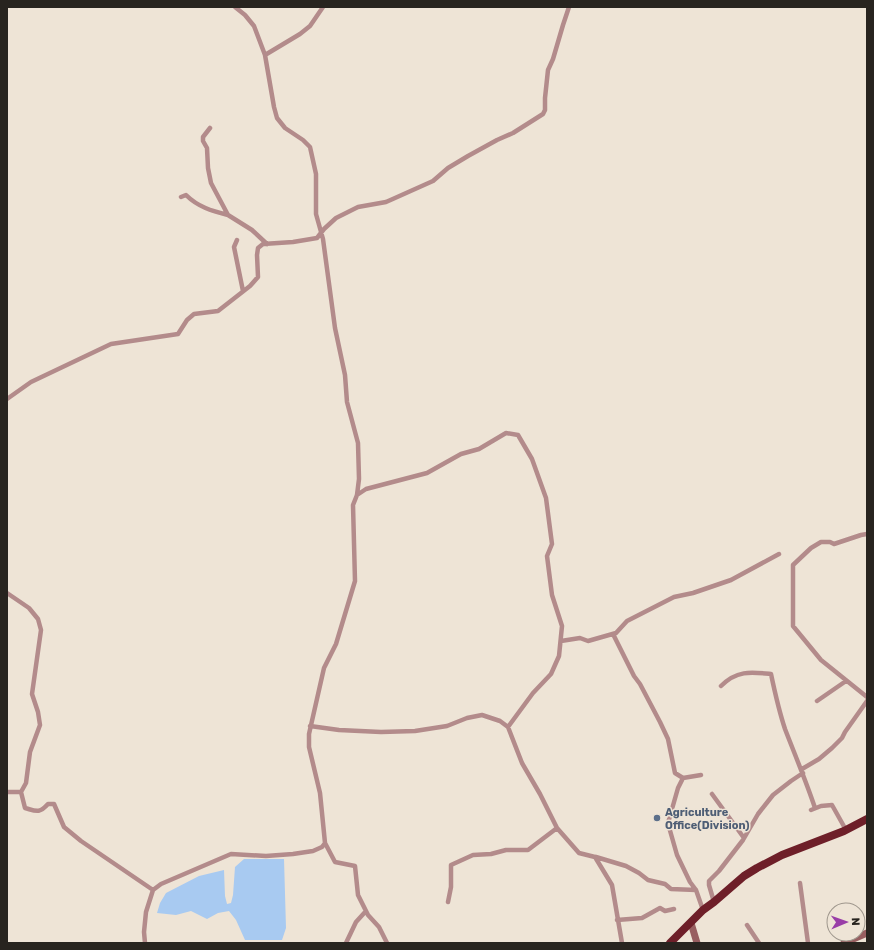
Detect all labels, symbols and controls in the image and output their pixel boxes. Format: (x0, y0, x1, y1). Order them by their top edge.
place label: Agriculture Office(Division) (665, 806, 750, 832)
marker: Agriculture Office(Division) (652, 813, 662, 823)
north arrow (826, 902, 866, 942)
text: N (849, 917, 862, 926)

